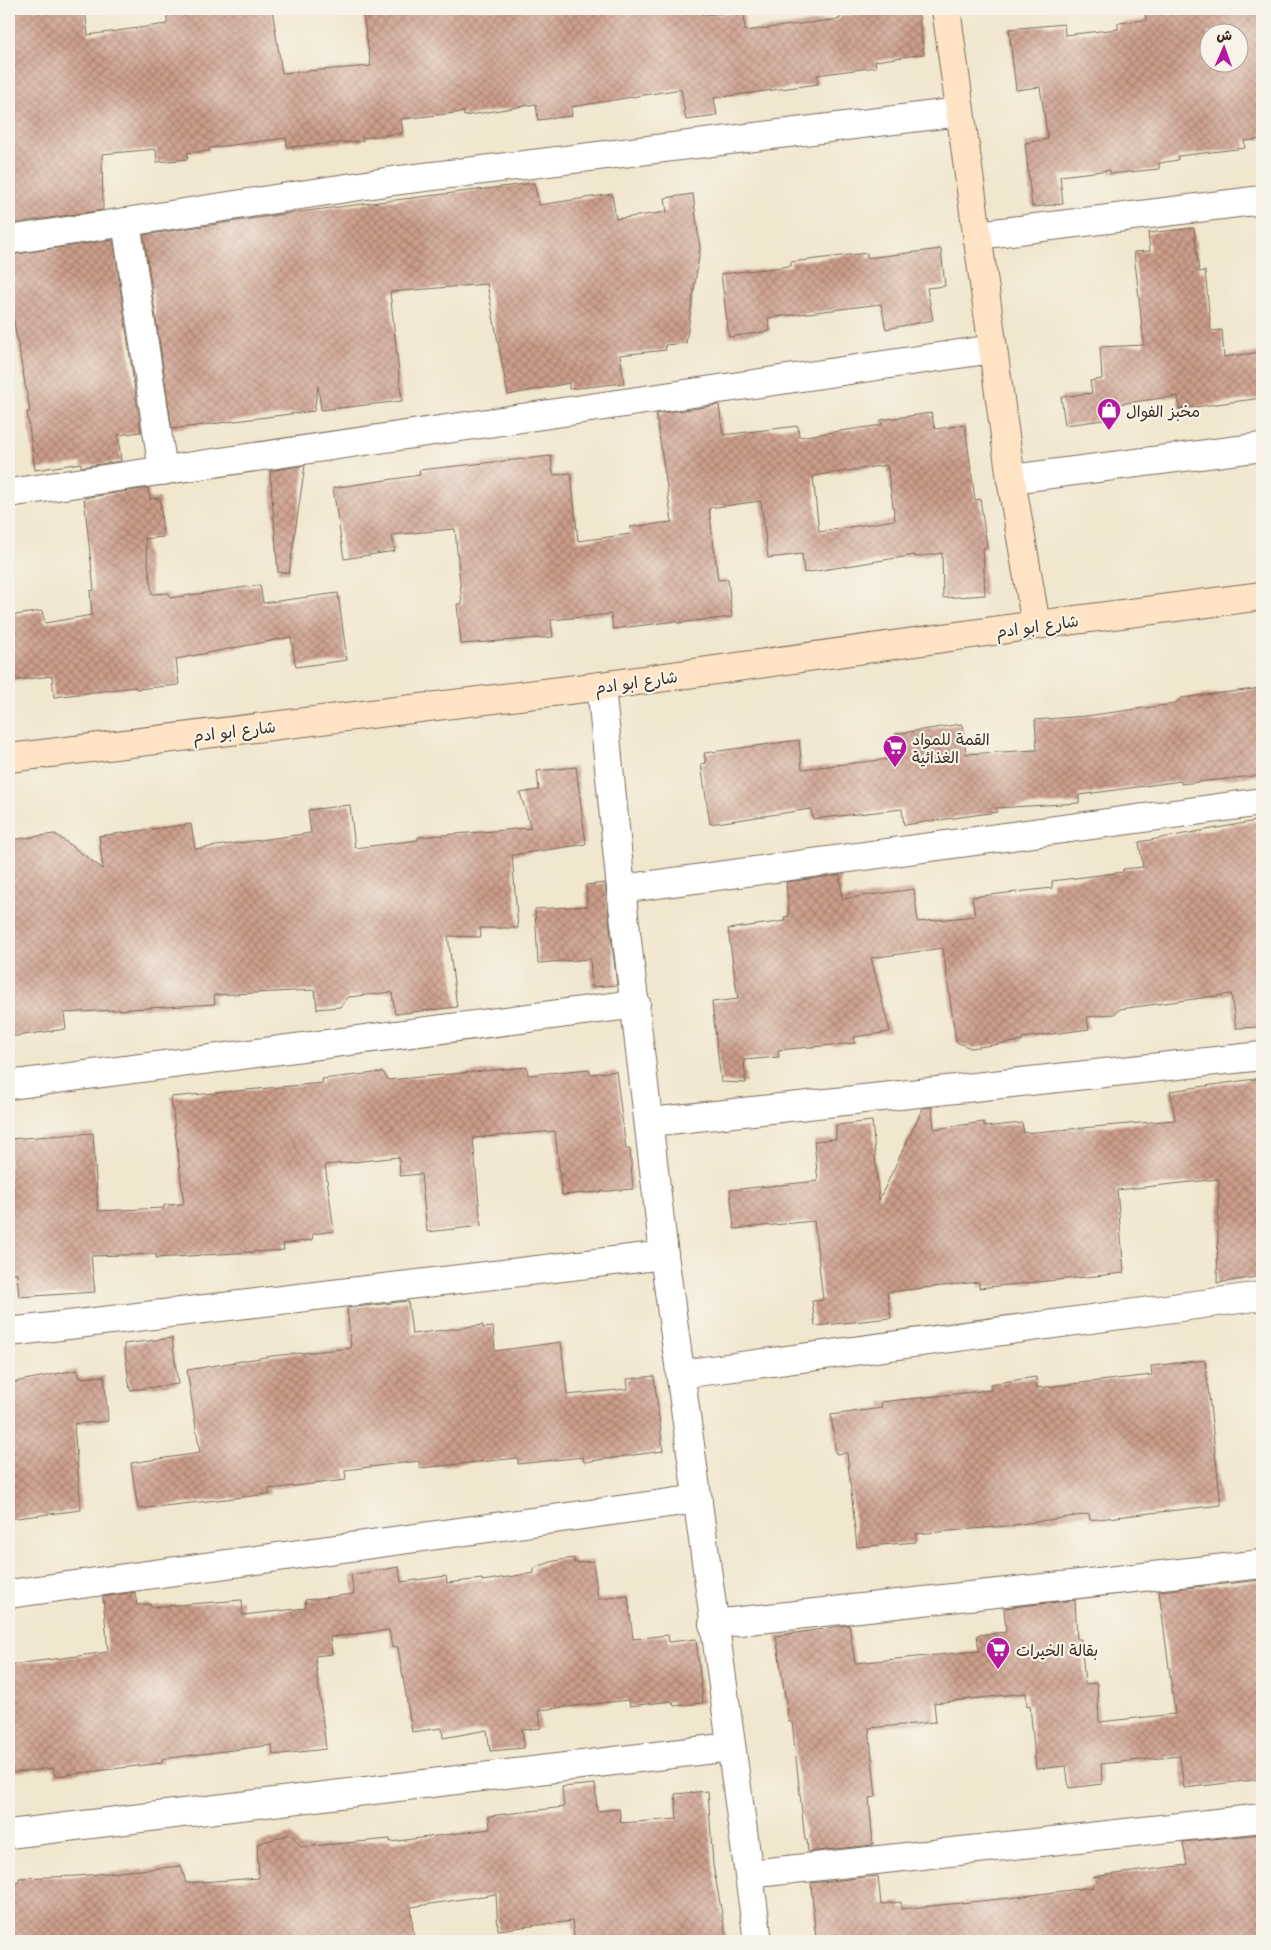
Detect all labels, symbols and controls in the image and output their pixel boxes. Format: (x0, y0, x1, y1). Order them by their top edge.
north arrow (1198, 22, 1248, 72)
text: ش (1216, 24, 1233, 45)
shop icon: مخبز الفوال (1096, 397, 1122, 431)
place label: مخبز الفوال (1126, 398, 1200, 422)
street label: شارع ابو ادم (994, 607, 1080, 645)
street label: شارع ابو ادم (593, 663, 679, 701)
street label: شارع ابو ادم (191, 713, 277, 749)
place label: القمة للمواد الغذائية (912, 726, 990, 768)
supermarket icon: القمة للمواد الغذائية (882, 734, 908, 768)
supermarket icon: بقالة الخيرات (985, 1636, 1011, 1670)
place label: بقالة الخيرات (1016, 1637, 1098, 1661)

